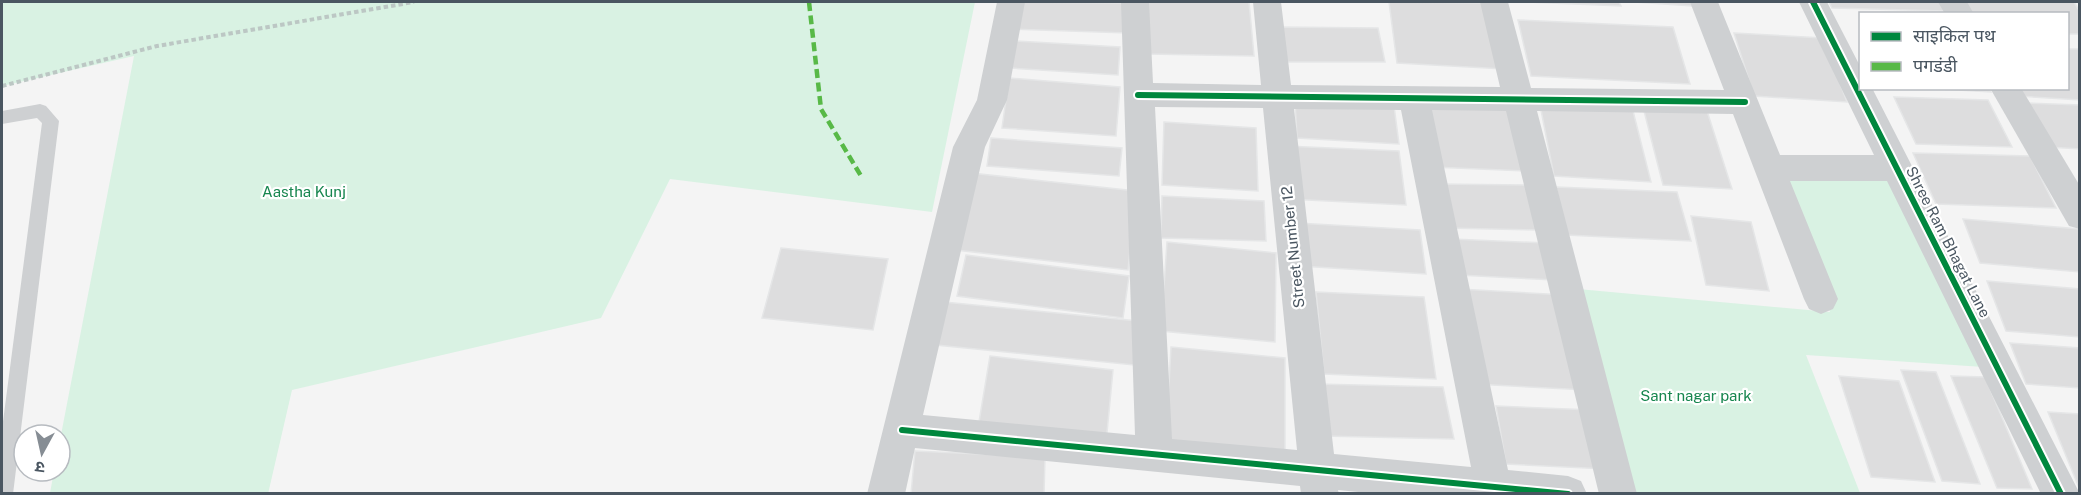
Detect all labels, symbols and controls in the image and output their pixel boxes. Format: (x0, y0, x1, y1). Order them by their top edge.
legend (1859, 12, 2069, 90)
text: साइकिल पथ (1913, 25, 1996, 46)
text: पगडंडी (1913, 55, 1958, 76)
street label: Shree Ram Bhagat Lane (1903, 163, 1994, 320)
park label: Aastha Kunj (262, 183, 346, 200)
street label: Street Number 12 (1278, 185, 1307, 309)
park label: Sant nagar park (1640, 387, 1752, 404)
north arrow (12, 423, 72, 483)
text: उ (33, 457, 46, 477)

